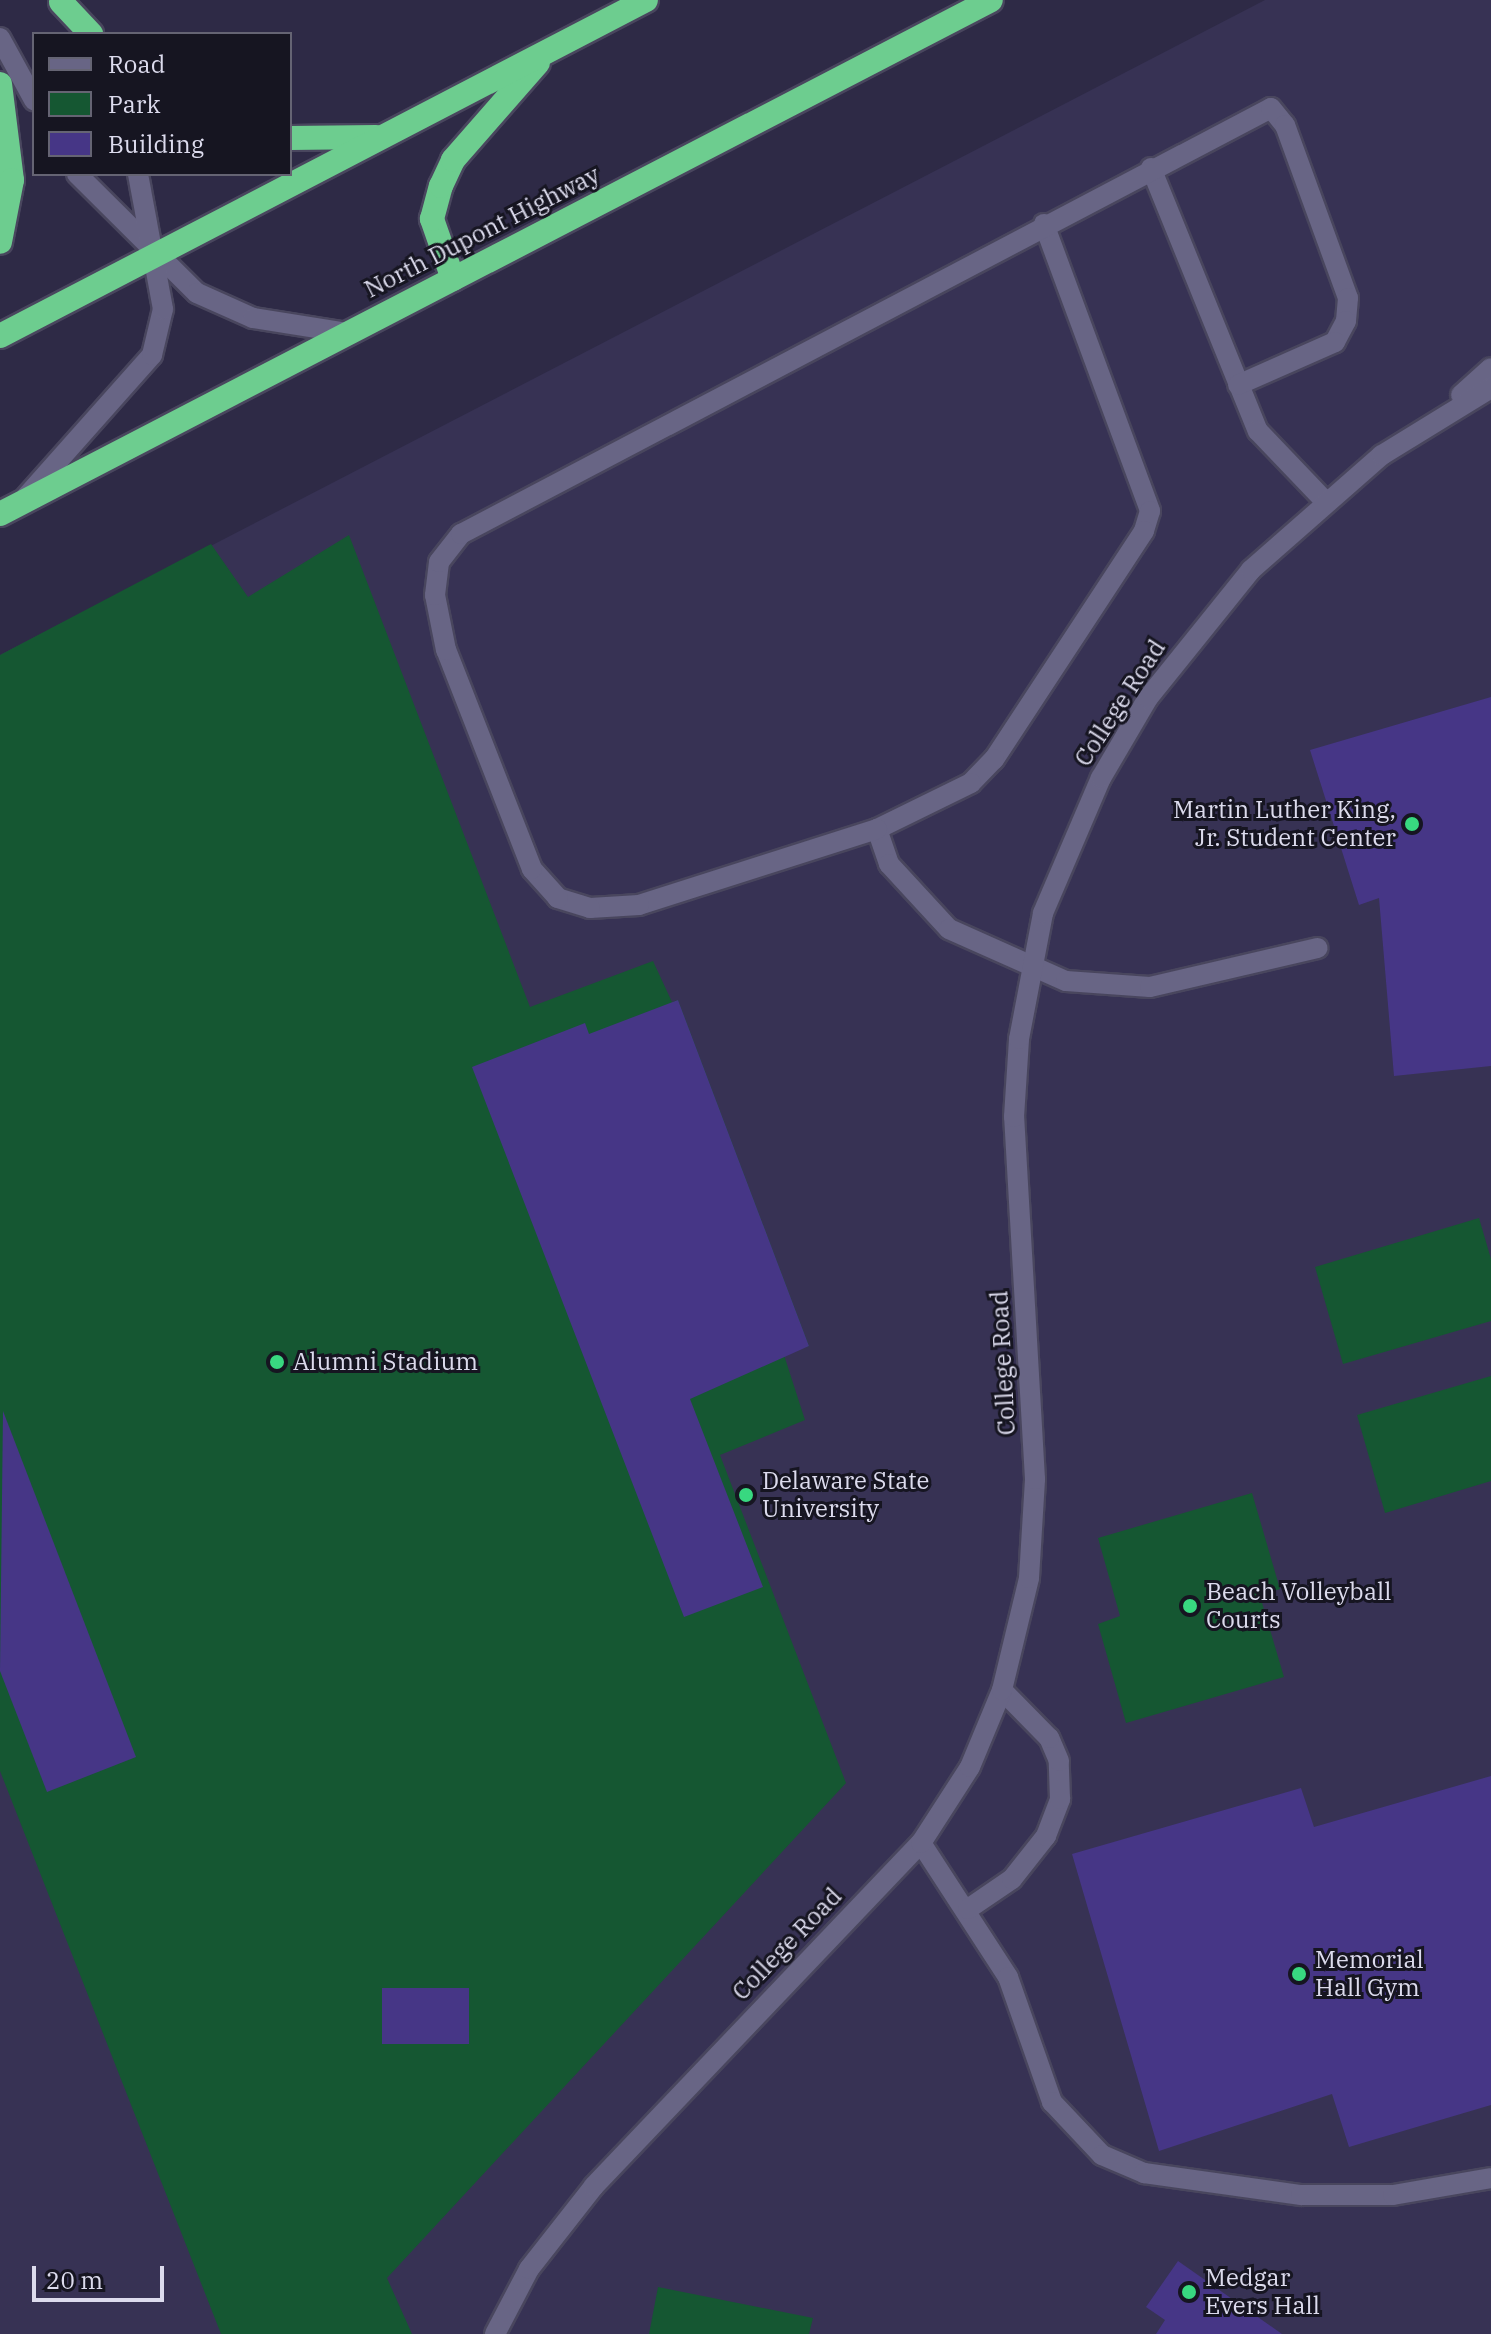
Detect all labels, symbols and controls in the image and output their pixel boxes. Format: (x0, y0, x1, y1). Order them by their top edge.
legend (32, 32, 292, 176)
text: Road (108, 48, 165, 80)
text: Park (108, 88, 160, 120)
text: Building (108, 128, 204, 160)
street label: North Dupont Highway (360, 160, 604, 304)
street label: College Road (1069, 634, 1171, 772)
place label: Martin Luther King, Jr. Student Center (1173, 796, 1396, 852)
marker: Martin Luther King, Jr. Student Center (1403, 815, 1421, 833)
street label: College Road (985, 1290, 1021, 1436)
place label: Alumni Stadium (293, 1348, 478, 1376)
marker: Alumni Stadium (268, 1353, 286, 1371)
place label: Delaware State University (762, 1467, 929, 1523)
marker: Delaware State University (737, 1486, 755, 1504)
place label: Beach Volleyball Courts (1206, 1578, 1391, 1634)
marker: Beach Volleyball Courts (1181, 1597, 1199, 1615)
street label: College Road (726, 1882, 848, 2006)
place label: Memorial Hall Gym (1315, 1946, 1424, 2002)
marker: Memorial Hall Gym (1290, 1965, 1308, 1983)
scale bar (36, 2250, 168, 2300)
text: 20 m (46, 2264, 103, 2296)
place label: Medgar Evers Hall (1205, 2264, 1320, 2320)
marker: Medgar Evers Hall (1180, 2283, 1198, 2301)

